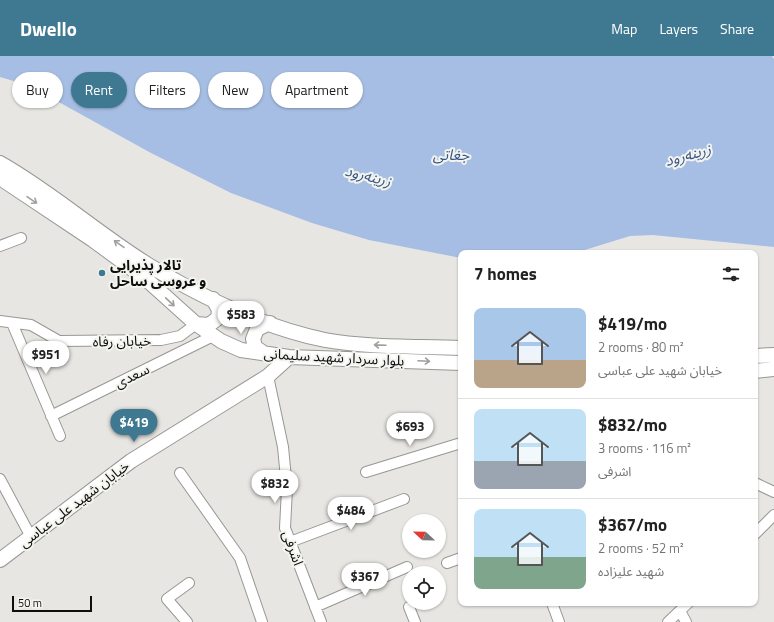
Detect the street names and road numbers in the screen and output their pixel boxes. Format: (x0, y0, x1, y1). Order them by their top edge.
street label: خیابان رفاه (92, 329, 152, 352)
street label: بلوار سردار شهید سلیمانی (263, 342, 405, 371)
street label: سعدی (111, 358, 153, 393)
street label: خیابان شهید علی عباسی (14, 455, 133, 552)
street label: اشرفی (277, 527, 309, 568)

